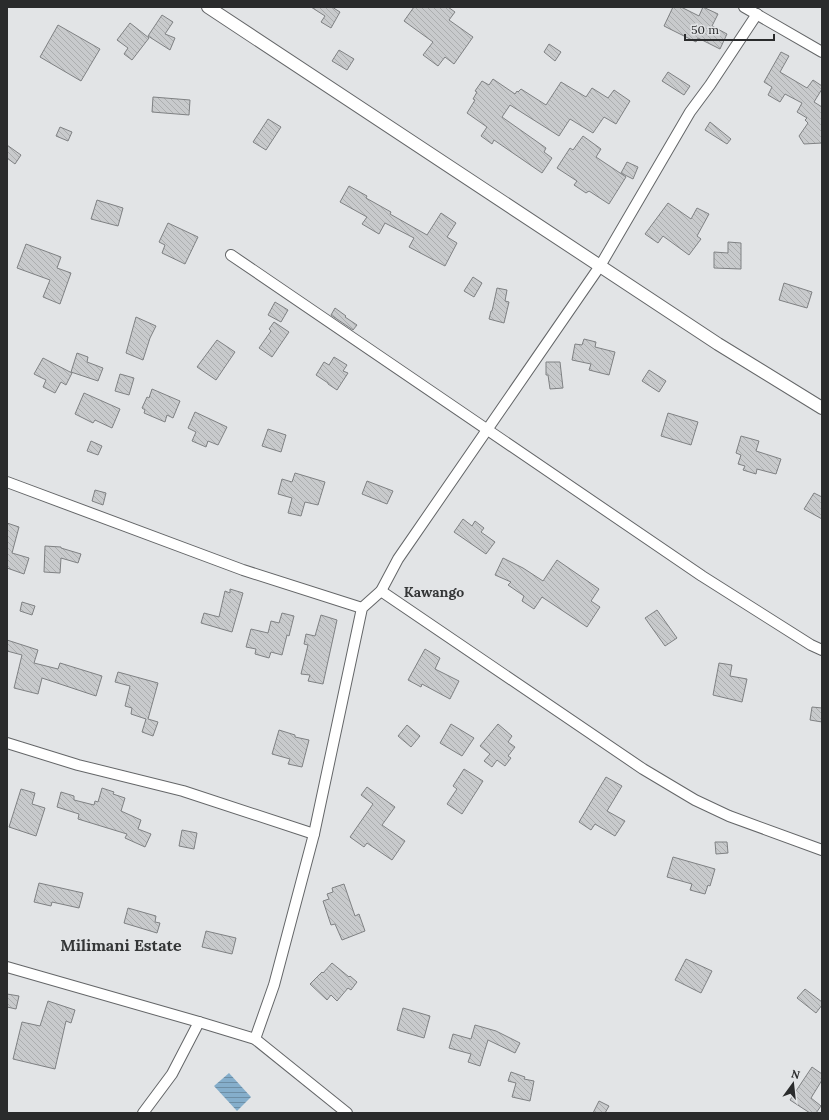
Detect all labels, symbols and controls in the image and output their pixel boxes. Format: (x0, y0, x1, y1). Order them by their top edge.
scale bar (685, 16, 774, 42)
text: 50 m (691, 22, 719, 37)
district label: Kawango (404, 583, 464, 601)
district label: Milimani Estate (60, 935, 182, 955)
north arrow (773, 1064, 813, 1104)
text: N (790, 1066, 802, 1082)

